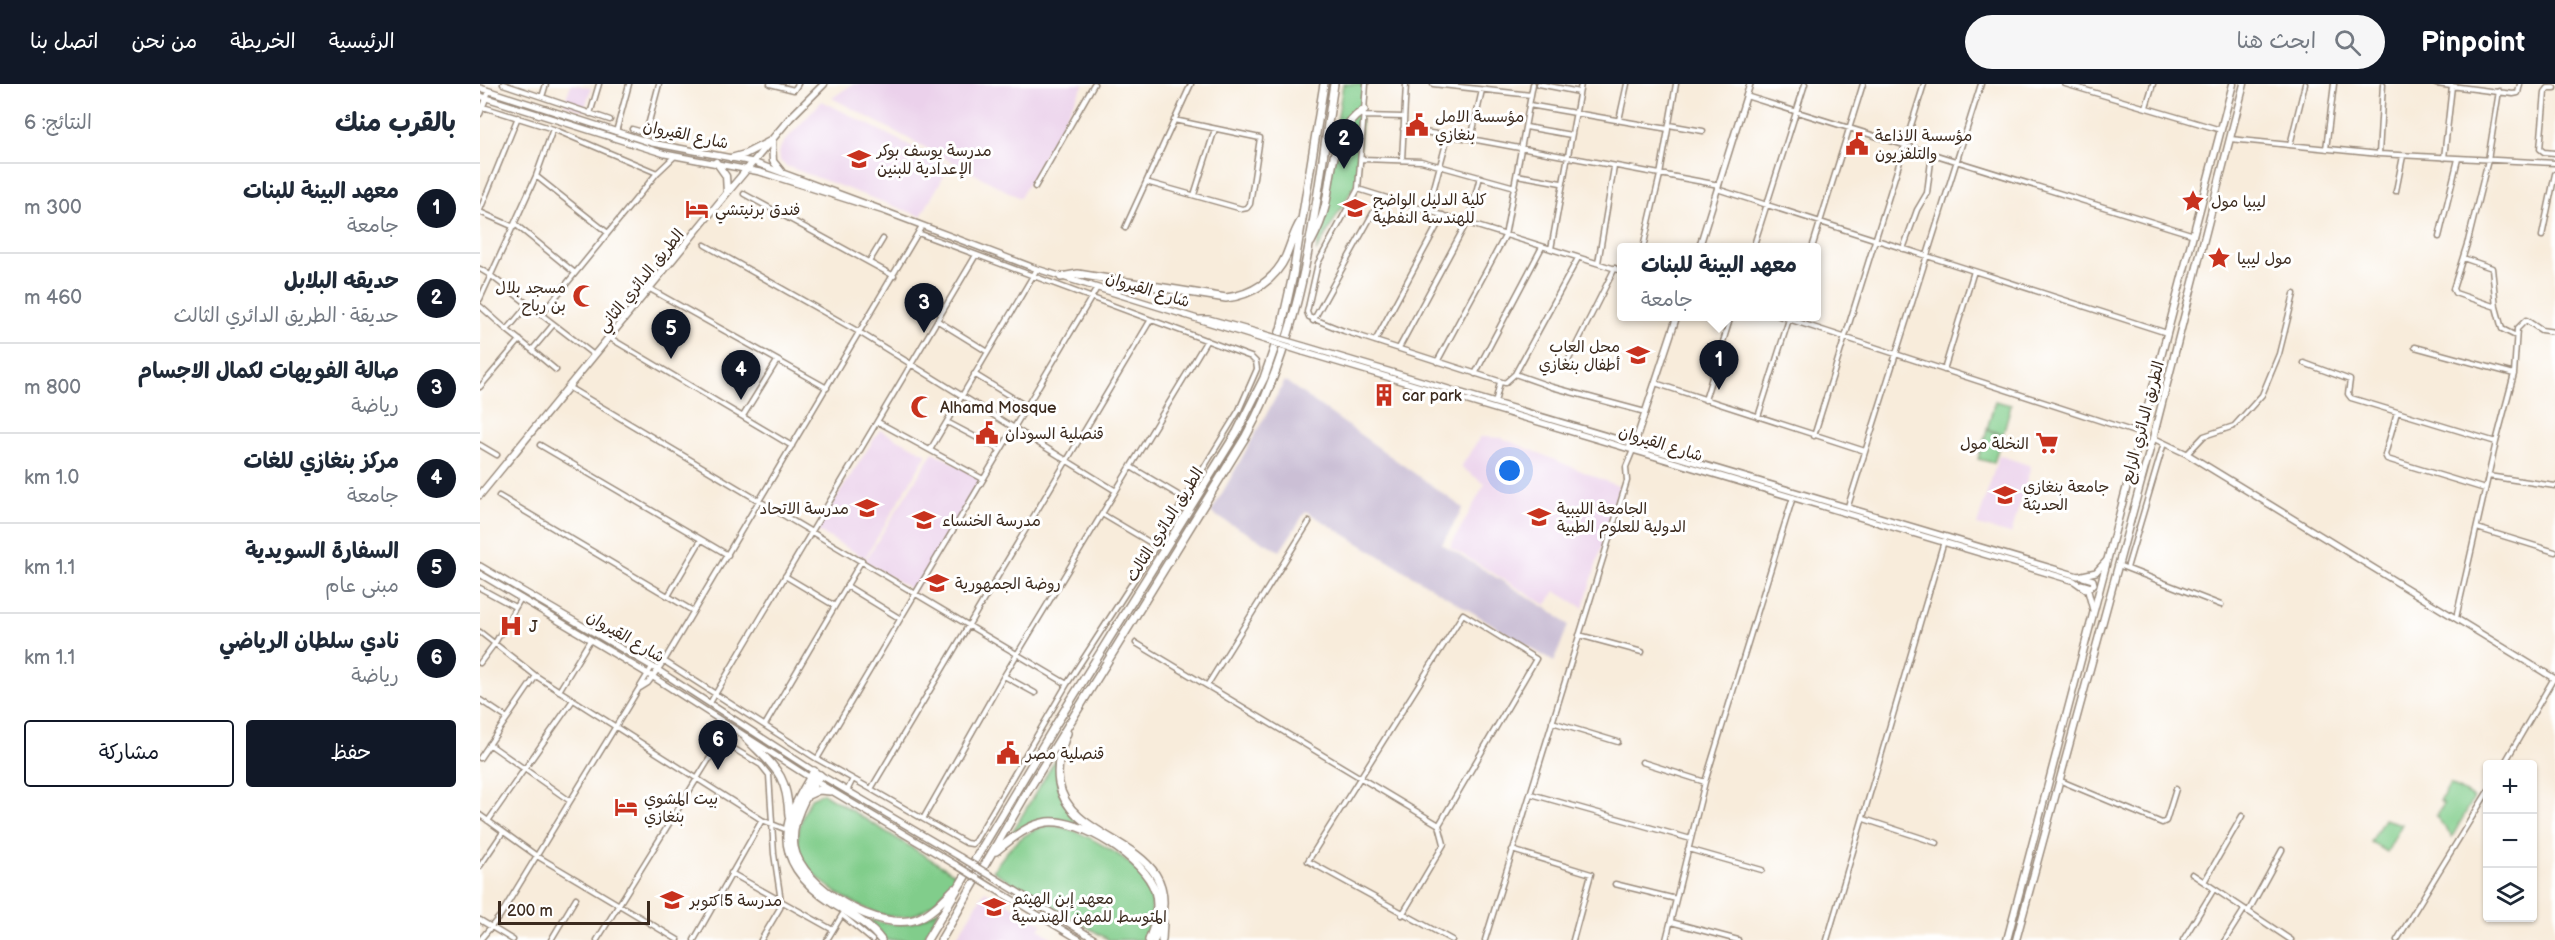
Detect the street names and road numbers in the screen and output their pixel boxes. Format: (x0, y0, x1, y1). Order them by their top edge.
street label: شارع القيروان (641, 117, 730, 155)
street label: الطريق الدائري الثاني (594, 226, 692, 339)
street label: شارع القيروان (1103, 269, 1192, 313)
street label: الطريق الدائري الرابع (2118, 359, 2170, 486)
street label: شارع القيروان (1616, 423, 1705, 467)
street label: الطريق الدائري الثالث (1123, 464, 1209, 586)
street label: شارع القيروان (582, 607, 668, 668)

